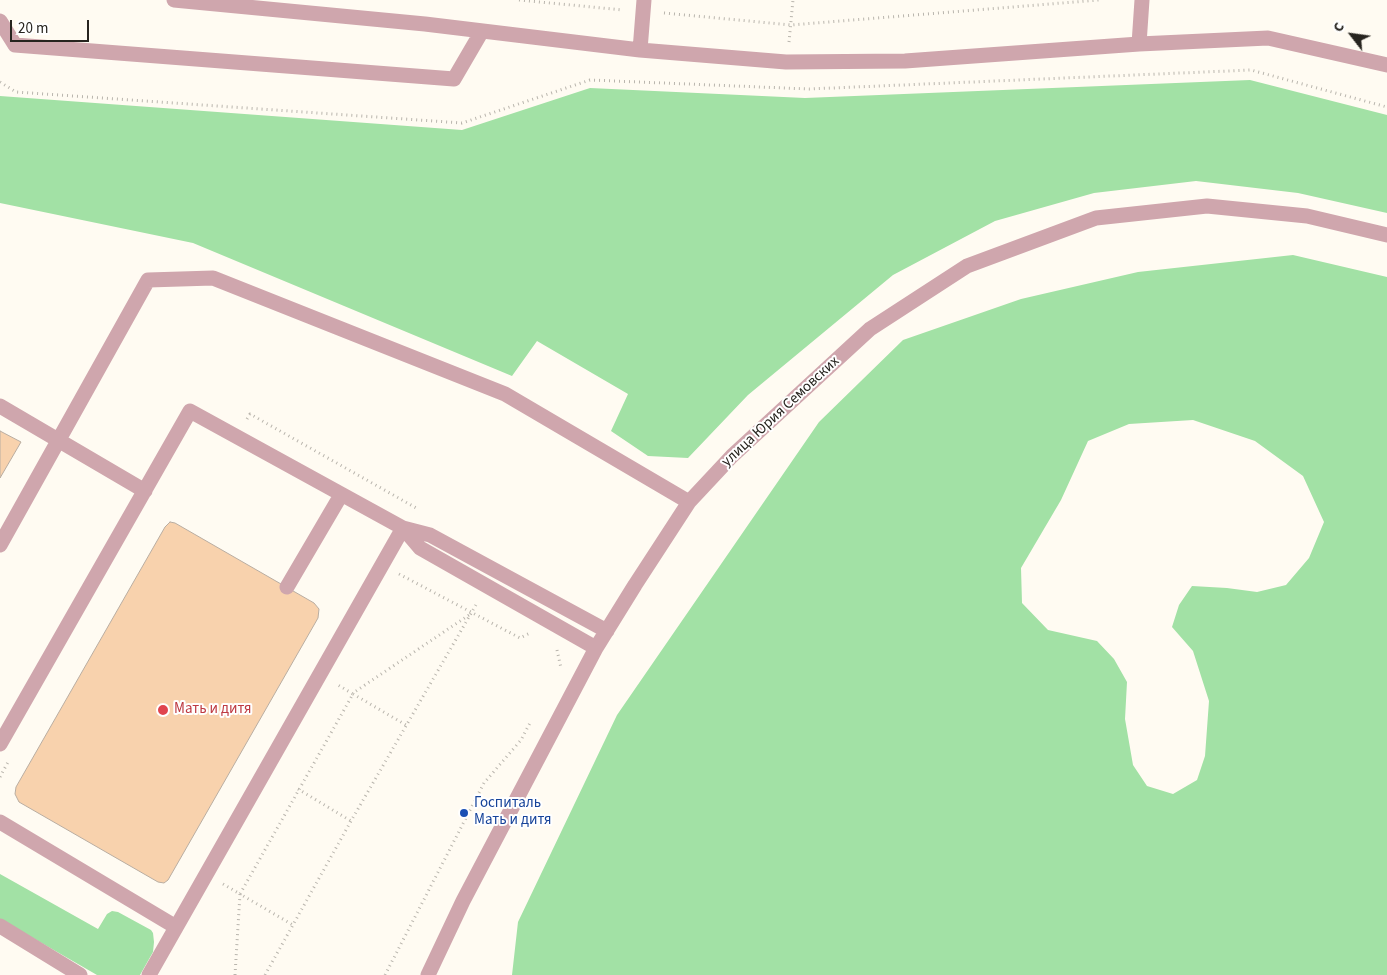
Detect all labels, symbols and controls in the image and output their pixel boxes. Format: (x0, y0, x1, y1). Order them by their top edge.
scale bar (12, 10, 91, 42)
north arrow (1327, 10, 1377, 60)
text: 20 m (18, 18, 48, 39)
text: С (1328, 19, 1350, 36)
street label: улица Юрия Семовских (718, 353, 844, 471)
place label: Мать и дитя (174, 701, 252, 719)
marker: Мать и дитя (156, 703, 170, 717)
place label: Госпиталь Мать и дитя (474, 795, 552, 830)
marker: Госпиталь Мать и дитя (458, 807, 470, 819)

